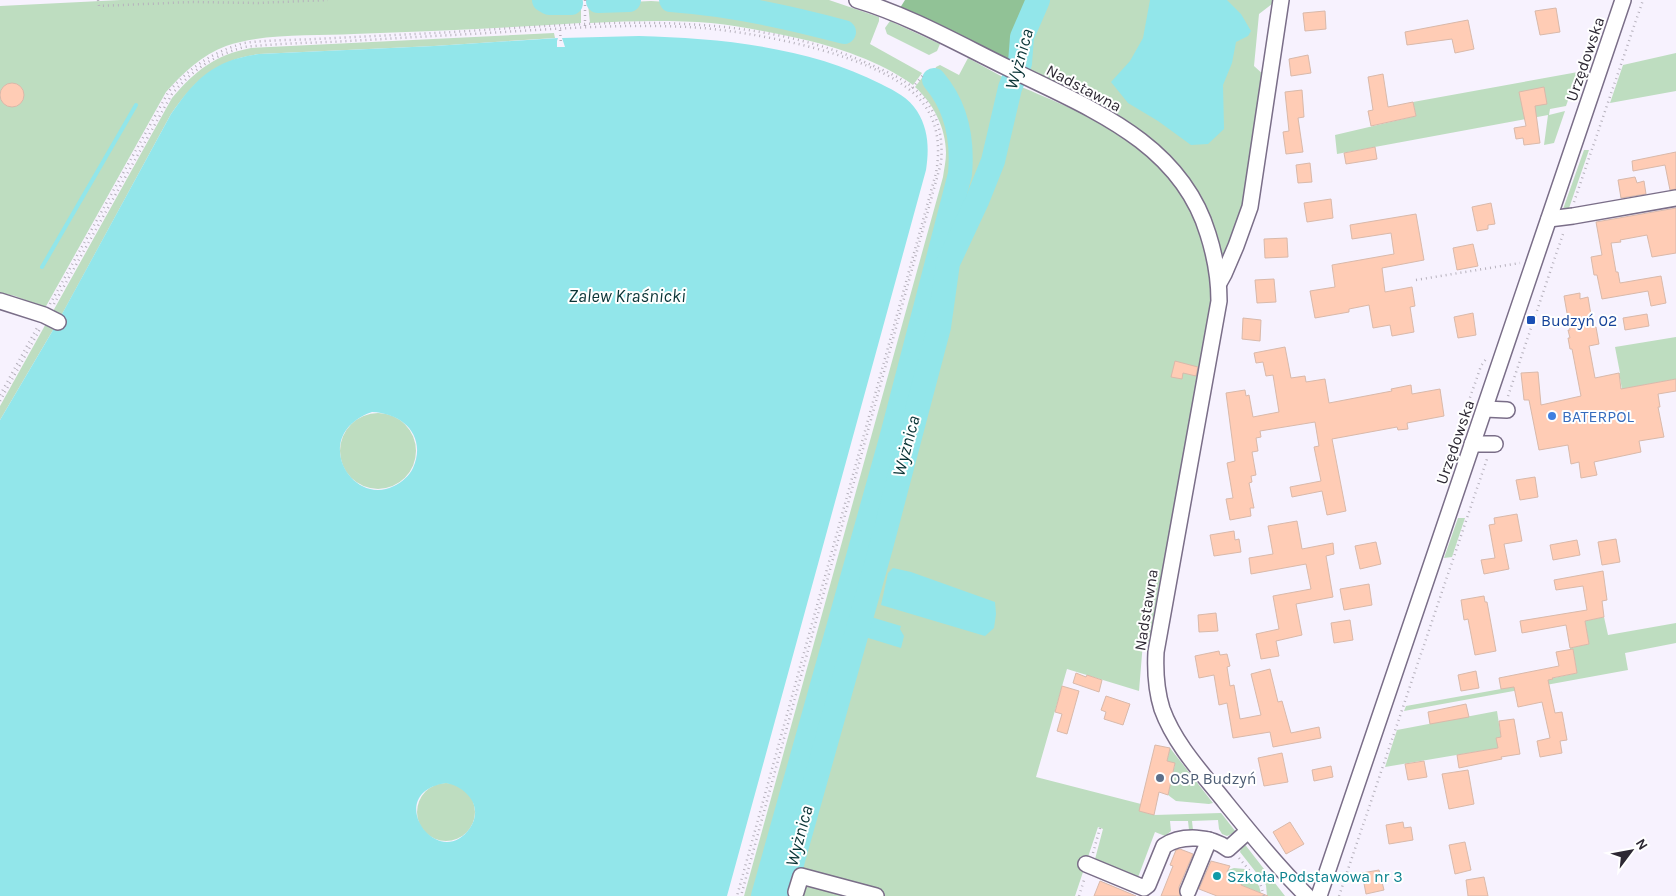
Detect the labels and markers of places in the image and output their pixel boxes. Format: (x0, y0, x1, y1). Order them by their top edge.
place label: Budzyń 02 (1541, 311, 1617, 330)
marker: Budzyń 02 (1525, 314, 1537, 326)
place label: BATERPOL (1562, 407, 1634, 426)
marker: BATERPOL (1546, 410, 1558, 422)
place label: OSP Budzyń (1170, 769, 1256, 788)
marker: OSP Budzyń (1154, 772, 1166, 784)
place label: Szkoła Podstawowa nr 3 (1227, 867, 1403, 886)
marker: Szkoła Podstawowa nr 3 (1211, 870, 1223, 882)

